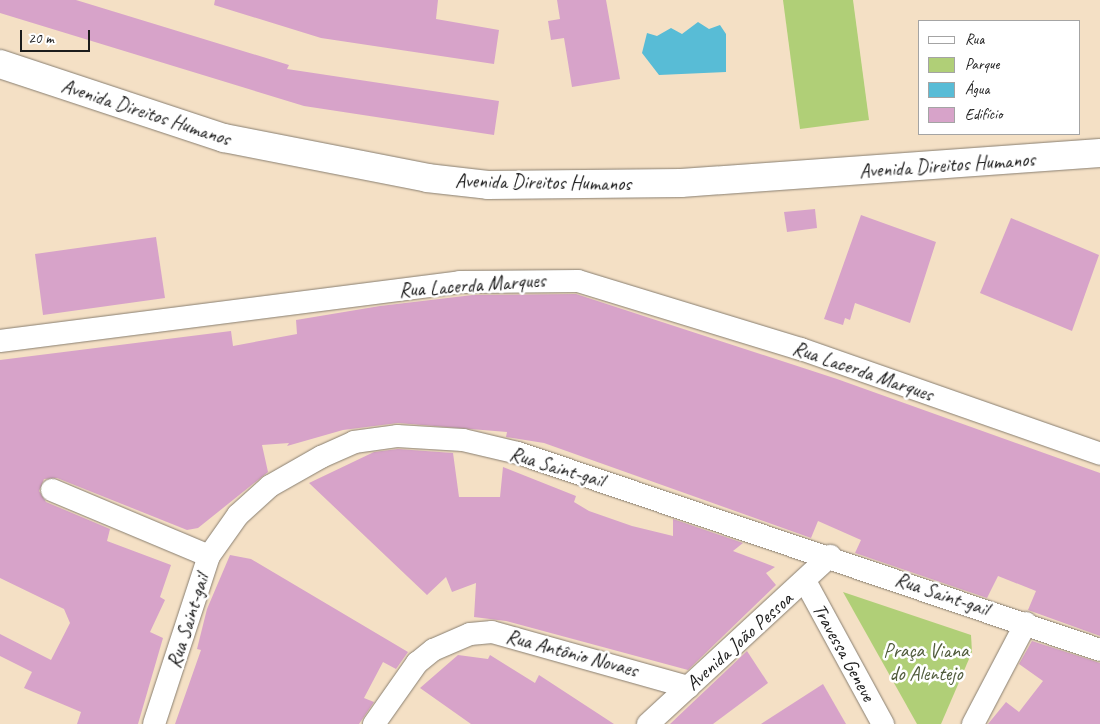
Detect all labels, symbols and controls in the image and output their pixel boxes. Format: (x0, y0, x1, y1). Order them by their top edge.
scale bar (22, 20, 92, 52)
legend (918, 20, 1080, 135)
text: 20 m (28, 29, 54, 48)
text: Rua (965, 30, 984, 49)
text: Parque (965, 55, 999, 74)
street label: Avenida Direitos Humanos (59, 73, 233, 151)
text: Água (965, 80, 989, 99)
text: Edifício (965, 105, 1002, 124)
street label: Avenida Direitos Humanos (858, 147, 1036, 183)
street label: Avenida Direitos Humanos (455, 168, 631, 196)
street label: Rua Lacerda Marques (397, 268, 547, 302)
street label: Rua Lacerda Marques (789, 336, 937, 406)
street label: Rua Saint-gail (507, 441, 607, 493)
street label: Rua Saint-gail (892, 567, 992, 621)
street label: Rua Saint-gail (162, 571, 214, 671)
street label: Avenida João Pessoa (681, 587, 797, 695)
street label: Travessa Geneve (807, 599, 881, 705)
street label: Rua Antônio Novaes (504, 624, 640, 682)
park label: Praça Viana do Alentejo (884, 638, 968, 685)

